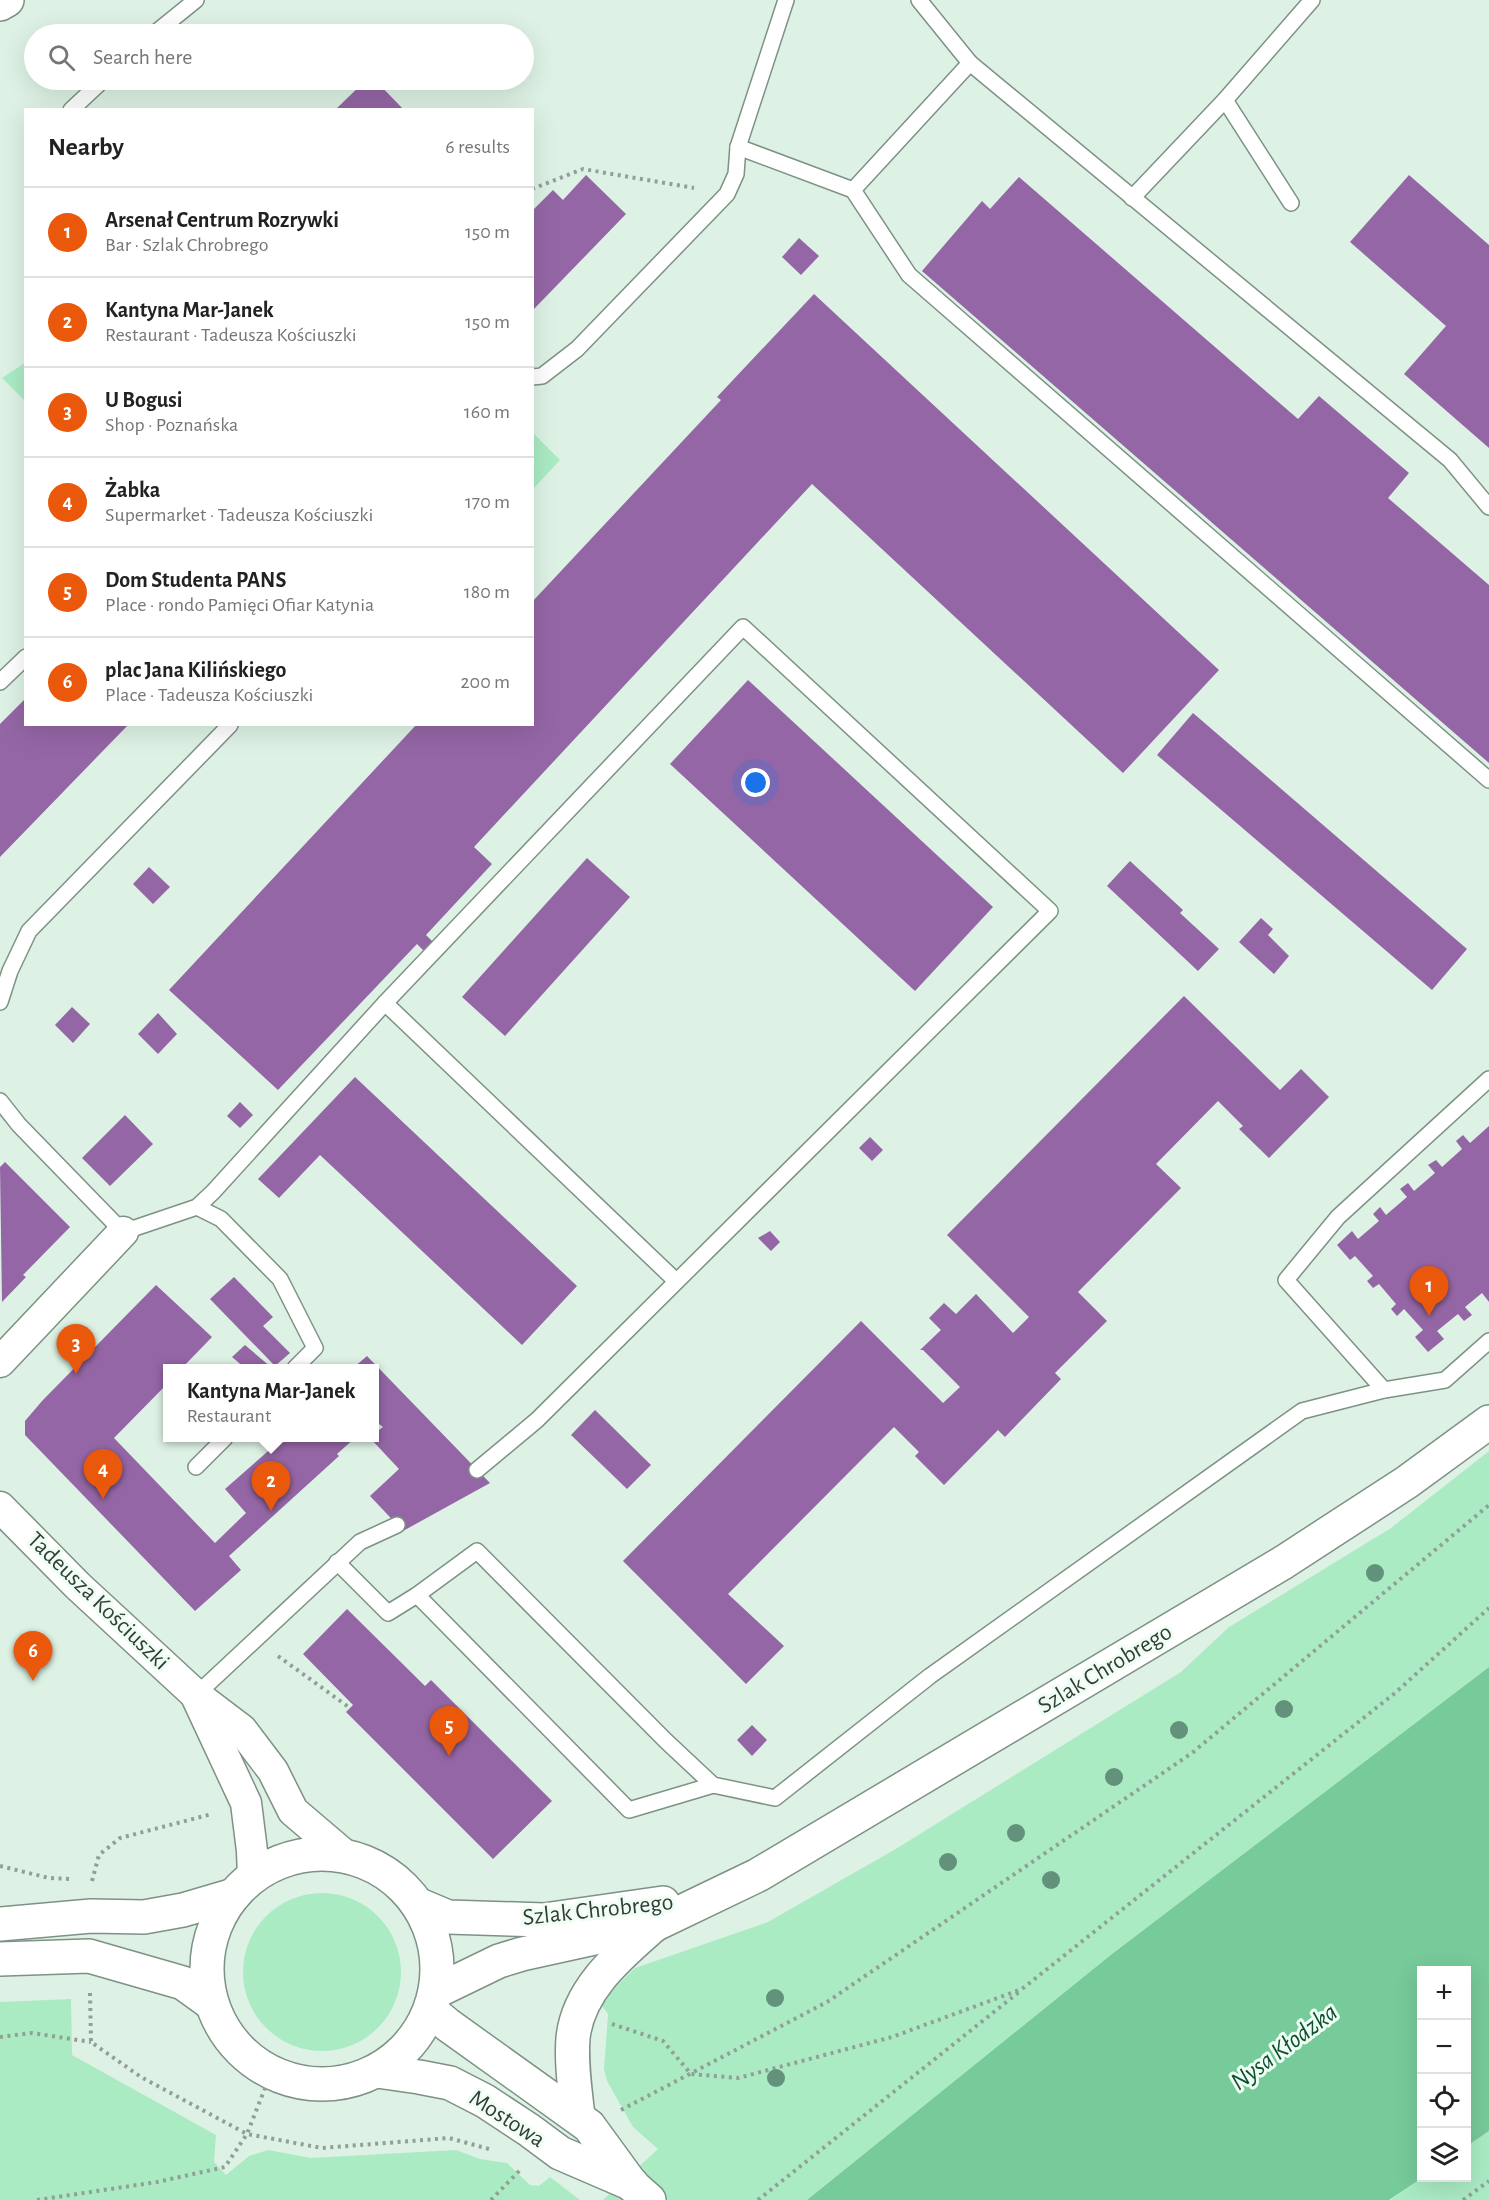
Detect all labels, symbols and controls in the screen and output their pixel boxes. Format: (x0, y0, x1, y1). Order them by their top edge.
search box (24, 24, 534, 90)
icon: search (45, 41, 78, 74)
text: Search here (93, 46, 192, 68)
text: Nearby (48, 134, 124, 160)
text: 6 results (445, 137, 510, 157)
text: Arsenał Centrum Rozrywki (105, 209, 339, 231)
text: 1 (64, 222, 71, 242)
text: 150 m (465, 222, 510, 242)
text: Bar · Szlak Chrobrego (105, 235, 269, 255)
text: Kantyna Mar-Janek (105, 299, 274, 321)
text: 2 (63, 312, 72, 332)
text: 150 m (465, 312, 510, 332)
text: Restaurant · Tadeusza Kościuszki (105, 325, 357, 345)
text: U Bogusi (105, 389, 183, 411)
text: 3 (63, 402, 72, 422)
text: 160 m (464, 402, 510, 422)
text: Shop · Poznańska (105, 415, 238, 435)
text: Żabka (105, 479, 160, 501)
text: 4 (62, 492, 73, 512)
text: 170 m (465, 492, 510, 512)
text: Supermarket · Tadeusza Kościuszki (105, 505, 373, 525)
text: Dom Studenta PANS (105, 569, 286, 591)
text: 5 (63, 582, 72, 602)
text: 180 m (464, 582, 510, 602)
text: Place · rondo Pamięci Ofiar Katynia (105, 595, 374, 615)
text: plac Jana Kilińskiego (105, 659, 286, 681)
text: 6 (63, 672, 72, 692)
text: 200 m (460, 672, 510, 692)
text: Place · Tadeusza Kościuszki (105, 685, 313, 705)
your location (741, 768, 770, 797)
pin: 1 (1410, 1266, 1448, 1316)
pin: 3 (56, 1324, 96, 1374)
popup (163, 1364, 379, 1442)
text: Kantyna Mar-Janek (187, 1380, 355, 1402)
text: Restaurant (187, 1406, 271, 1426)
pin: 4 (84, 1450, 122, 1499)
pin: 2 (252, 1462, 290, 1511)
street label: Tadeusza Kościuszki (22, 1527, 174, 1675)
street label: Szlak Chrobrego (1034, 1620, 1176, 1718)
pin: 6 (14, 1632, 52, 1681)
pin: 5 (430, 1706, 468, 1756)
street label: Szlak Chrobrego (521, 1890, 675, 1930)
map controls (1417, 1966, 1471, 2182)
button: + (1417, 1966, 1471, 2020)
water label: Nysa Kłodzka (1226, 1999, 1342, 2095)
button: − (1417, 2020, 1471, 2074)
button: locate (1417, 2074, 1471, 2128)
street label: Mostowa (465, 2086, 549, 2152)
button: layers (1417, 2128, 1471, 2182)

